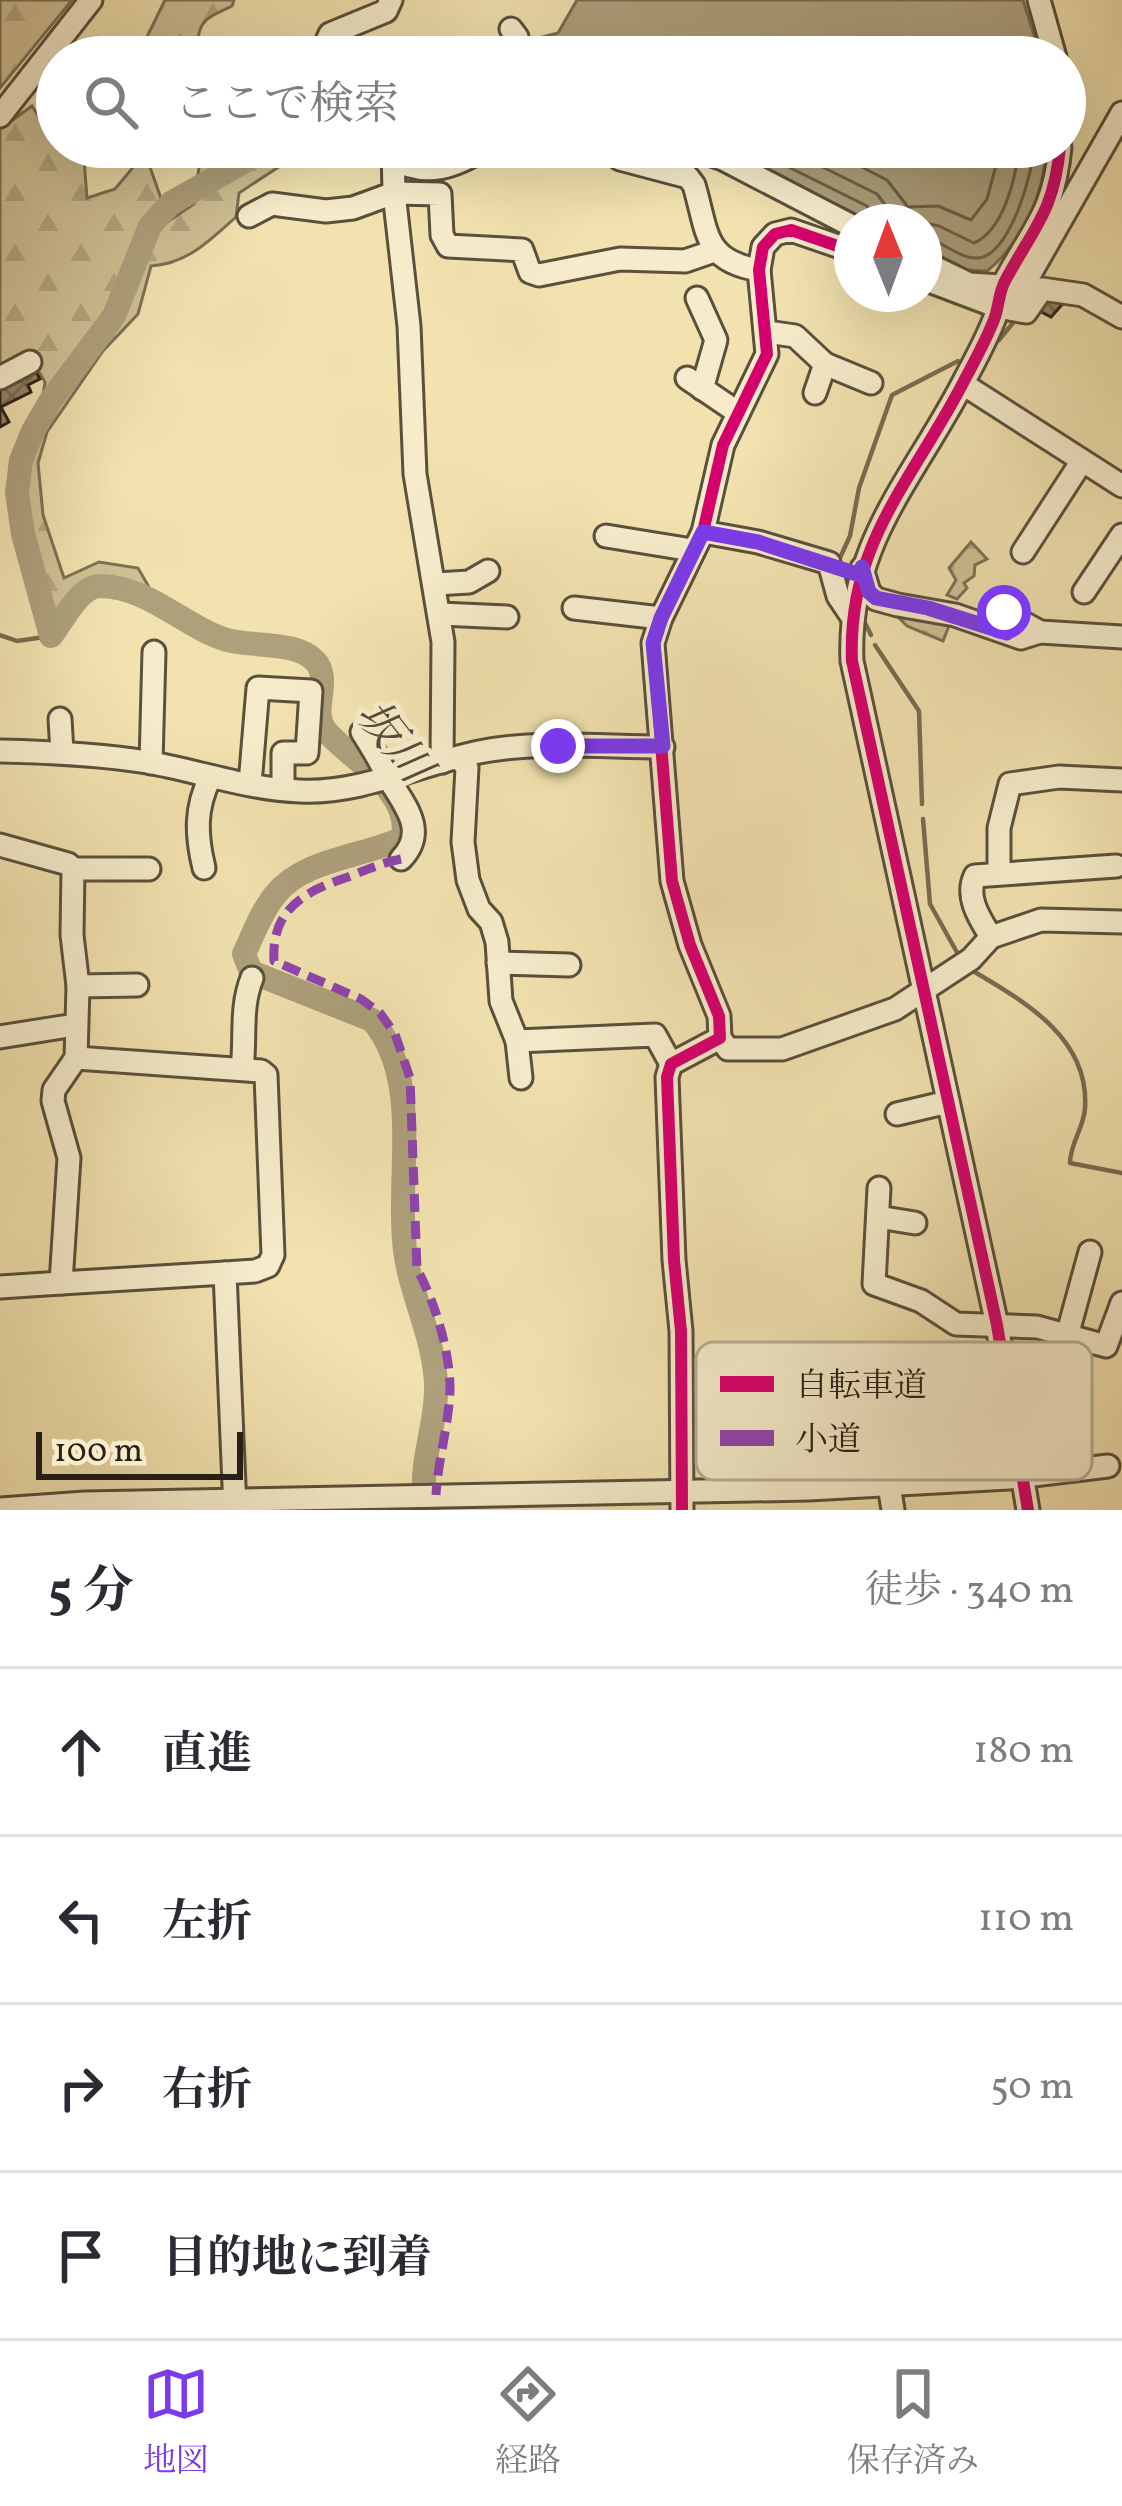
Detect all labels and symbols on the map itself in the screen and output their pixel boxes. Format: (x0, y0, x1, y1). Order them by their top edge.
north arrow (834, 204, 942, 312)
route start (977, 585, 1031, 639)
water label: 坂川 (339, 688, 447, 802)
route end (531, 719, 585, 773)
legend (696, 1342, 1092, 1480)
text: 自転車道 (795, 1365, 927, 1411)
text: 小道 (795, 1419, 861, 1465)
scale bar (36, 1426, 243, 1479)

